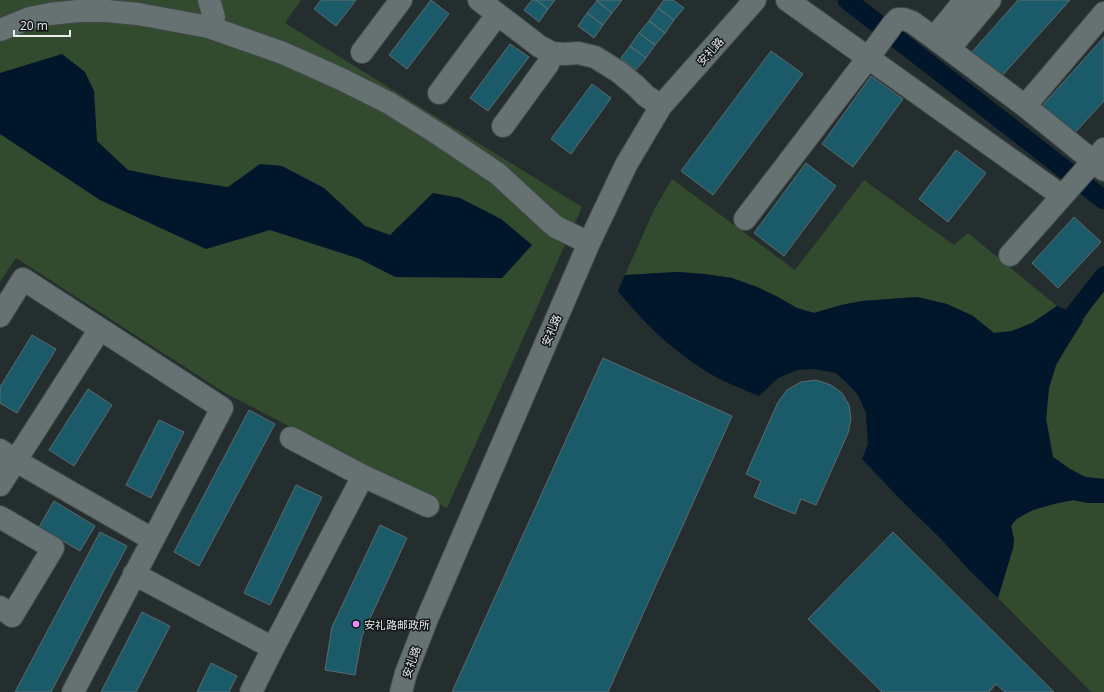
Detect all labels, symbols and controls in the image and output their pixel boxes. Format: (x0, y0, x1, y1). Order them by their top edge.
scale bar (14, 12, 70, 38)
text: 20 m (20, 17, 48, 34)
street label: 安礼路 (693, 34, 727, 68)
street label: 安礼路 (538, 312, 564, 348)
place label: 安礼路邮政所 (364, 617, 430, 632)
marker: 安礼路邮政所 (351, 619, 361, 629)
street label: 安礼路 (398, 644, 424, 680)

